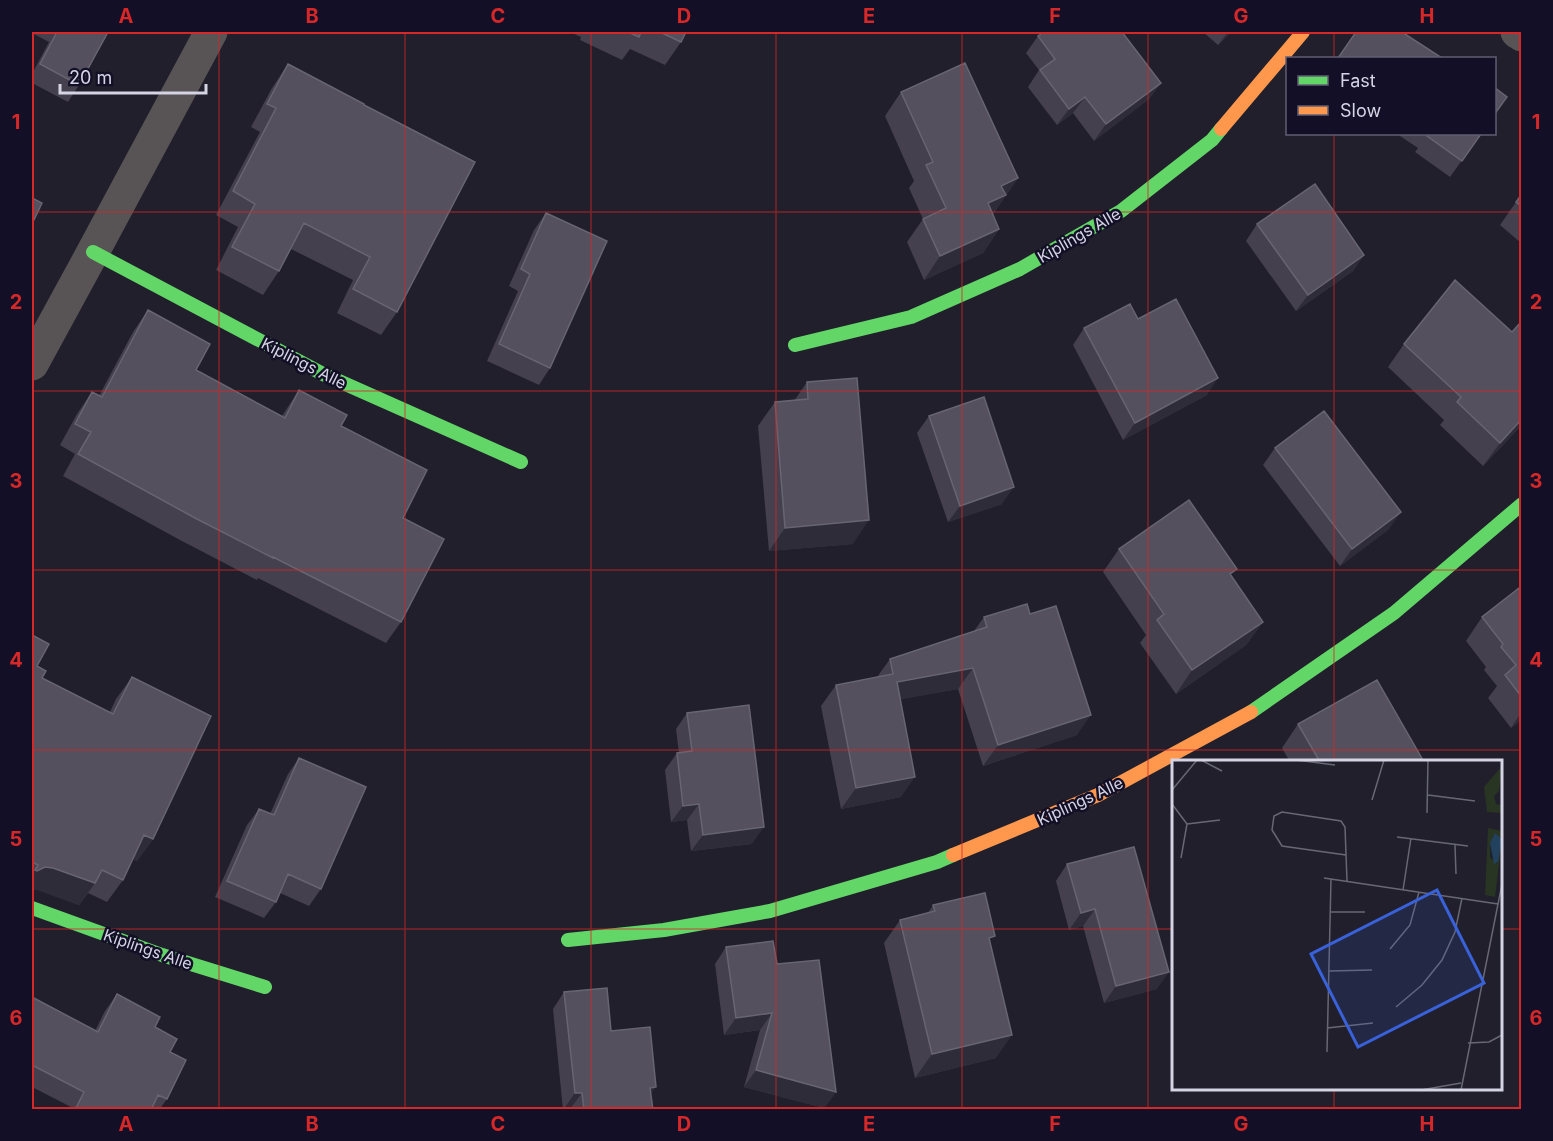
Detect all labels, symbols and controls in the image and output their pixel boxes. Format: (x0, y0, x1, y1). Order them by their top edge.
text: A (119, 4, 134, 28)
text: B (305, 4, 319, 28)
text: C (491, 4, 505, 28)
text: D (677, 4, 691, 28)
text: E (863, 4, 875, 28)
text: F (1049, 4, 1061, 28)
text: G (1233, 4, 1249, 28)
text: H (1420, 4, 1434, 28)
scale bar (60, 57, 206, 95)
legend (1286, 57, 1496, 135)
text: 20 m (69, 67, 112, 88)
text: Fast (1340, 70, 1376, 91)
text: Slow (1340, 100, 1381, 121)
text: 1 (12, 110, 20, 134)
text: 1 (1532, 110, 1540, 134)
street label: Kiplings Alle (1034, 203, 1124, 267)
text: 2 (10, 290, 22, 314)
text: 2 (1530, 290, 1542, 314)
street label: Kiplings Alle (258, 333, 350, 393)
text: 3 (10, 469, 22, 493)
text: 3 (1530, 469, 1542, 493)
text: 4 (9, 648, 23, 672)
text: 4 (1529, 648, 1543, 672)
inset map (1172, 760, 1502, 1090)
street label: Kiplings Alle (1034, 772, 1126, 830)
text: 5 (10, 827, 22, 851)
text: 5 (1530, 827, 1542, 851)
street label: Kiplings Alle (101, 924, 195, 974)
text: 6 (10, 1006, 23, 1030)
text: 6 (1530, 1006, 1543, 1030)
text: A (119, 1112, 134, 1136)
text: B (305, 1112, 319, 1136)
text: C (491, 1112, 505, 1136)
text: D (677, 1112, 691, 1136)
text: E (863, 1112, 875, 1136)
text: F (1049, 1112, 1061, 1136)
text: G (1233, 1112, 1249, 1136)
text: H (1420, 1112, 1434, 1136)

